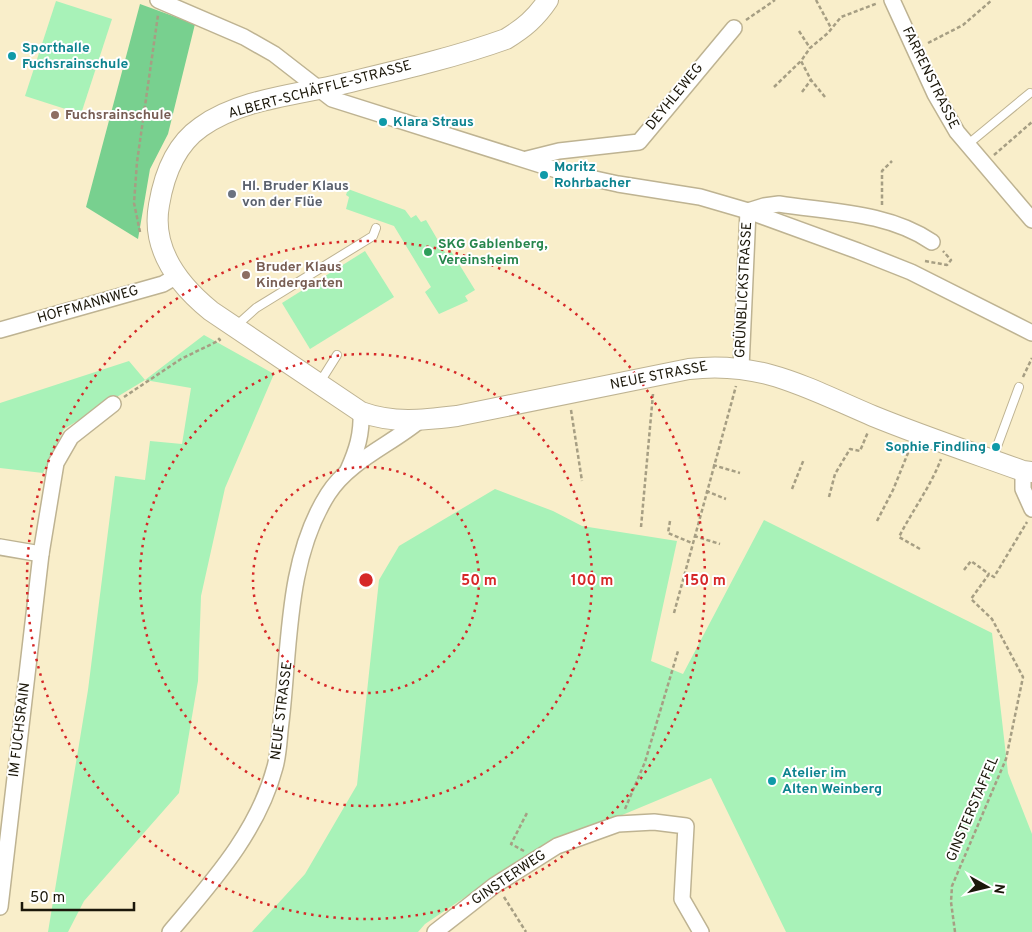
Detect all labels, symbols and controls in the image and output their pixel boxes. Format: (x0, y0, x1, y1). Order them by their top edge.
street label: FARRENSTRASSE (898, 24, 962, 132)
place label: Sporthalle Fuchsrainschule (22, 40, 128, 73)
marker: Sporthalle Fuchsrainschule (6, 50, 18, 62)
street label: ALBERT-SCHÄFFLE-STRASSE (226, 56, 414, 123)
street label: DEYHLEWEG (643, 60, 707, 134)
place label: Fuchsrainschule (65, 107, 171, 124)
marker: Fuchsrainschule (49, 109, 61, 121)
place label: Klara Straus (393, 114, 474, 131)
marker: Klara Straus (377, 116, 389, 128)
place label: Moritz Rohrbacher (554, 159, 631, 192)
marker: Moritz Rohrbacher (538, 169, 550, 181)
place label: Hl. Bruder Klaus von der Flüe (242, 178, 349, 211)
marker: Hl. Bruder Klaus von der Flüe (226, 188, 238, 200)
street label: GRÜNBLICKSTRASSE (731, 221, 756, 359)
place label: SKG Gablenberg, Vereinsheim (438, 236, 548, 269)
marker: SKG Gablenberg, Vereinsheim (422, 246, 434, 258)
place label: Bruder Klaus Kindergarten (256, 259, 343, 292)
marker: Bruder Klaus Kindergarten (240, 269, 252, 281)
street label: HOFFMANNWEG (35, 282, 141, 328)
street label: NEUE STRASSE (609, 358, 709, 394)
place label: Sophie Findling (885, 439, 986, 456)
marker: Sophie Findling (990, 441, 1002, 453)
centre of rings (357, 571, 375, 589)
text: 50 m (461, 572, 497, 591)
text: 100 m (571, 572, 613, 591)
text: 150 m (684, 572, 726, 591)
street label: NEUE STRASSE (268, 661, 296, 761)
street label: IM FUCHSRAIN (6, 682, 34, 778)
street label: GINSTERSTAFFEL (943, 754, 1003, 864)
place label: Atelier im Alten Weinberg (782, 765, 882, 798)
marker: Atelier im Alten Weinberg (766, 775, 778, 787)
street label: GINSTERWEG (468, 847, 550, 909)
north arrow (962, 862, 1012, 912)
scale bar (22, 880, 135, 912)
text: N (989, 882, 1008, 895)
text: 50 m (30, 889, 65, 908)

